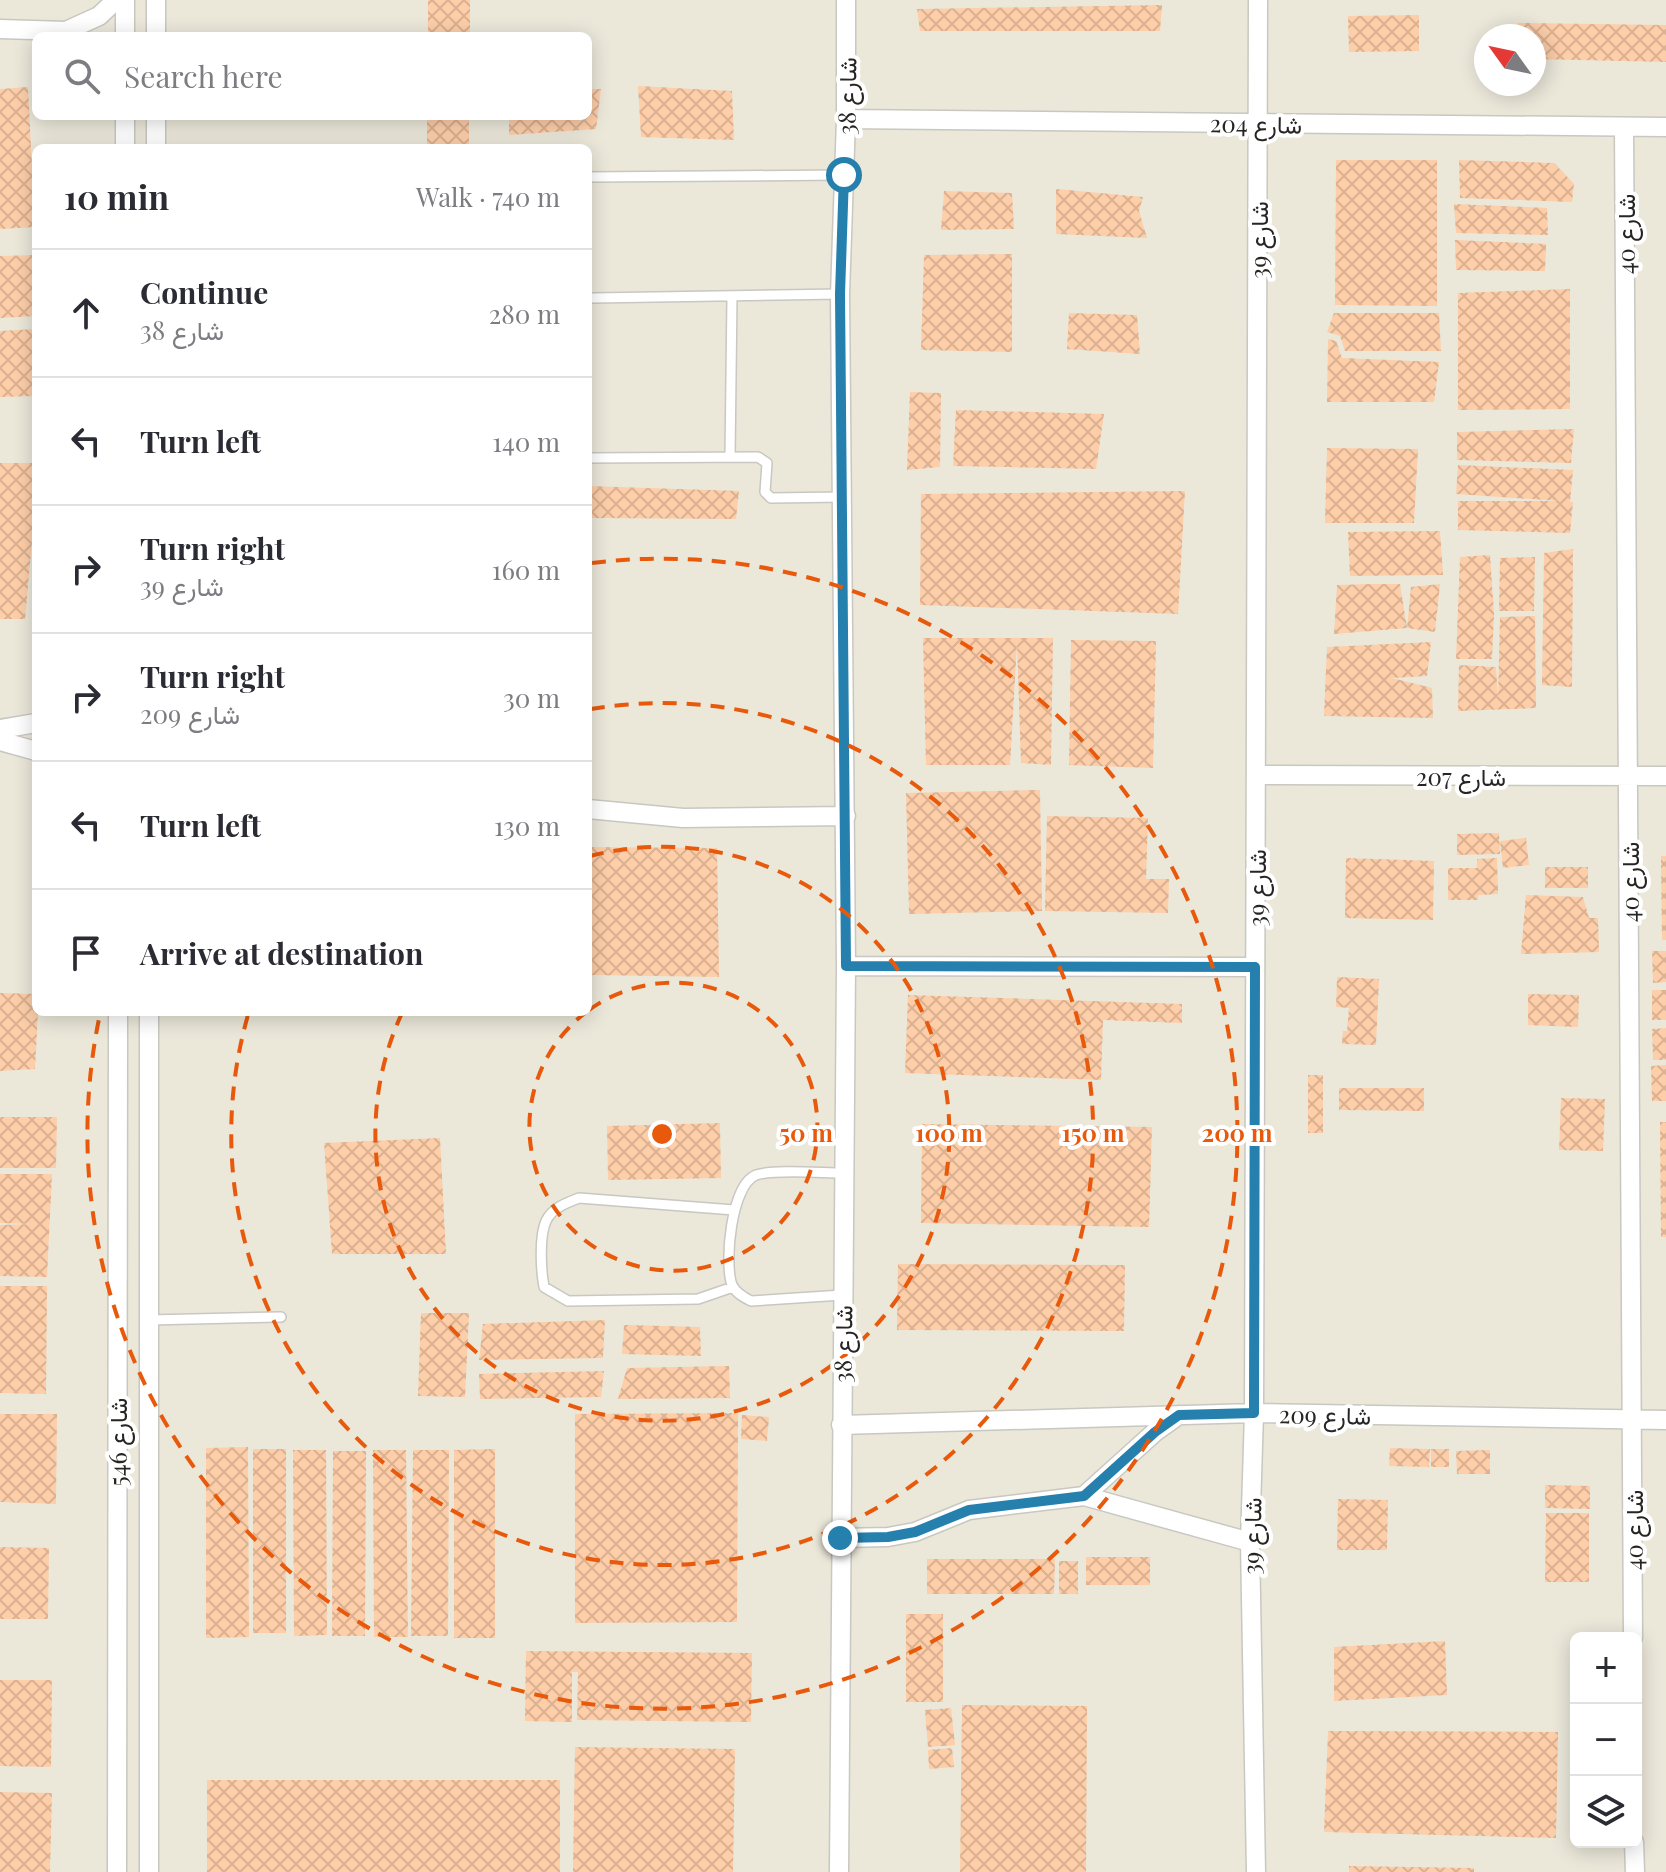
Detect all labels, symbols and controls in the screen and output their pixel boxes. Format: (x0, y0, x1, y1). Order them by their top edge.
north arrow (1474, 24, 1546, 96)
search box (32, 32, 592, 120)
icon: search (60, 54, 104, 98)
text: Search here (124, 56, 283, 96)
street label: شارع 38 (829, 57, 865, 135)
street label: شارع 204 (1210, 106, 1302, 142)
route start (826, 157, 862, 193)
text: 10 min (64, 173, 169, 219)
text: Walk · 740 m (416, 179, 560, 214)
street label: شارع 40 (1609, 194, 1643, 274)
street label: شارع 39 (1242, 201, 1276, 279)
text: Continue (140, 272, 268, 312)
icon: ahead (64, 291, 108, 335)
text: 280 m (489, 296, 560, 331)
text: شارع 38 (140, 312, 224, 347)
icon: left (64, 419, 108, 463)
text: Turn left (140, 421, 261, 461)
text: 140 m (492, 424, 560, 459)
text: Turn right (140, 528, 285, 568)
icon: right (64, 547, 108, 591)
text: 160 m (492, 552, 560, 587)
text: شارع 39 (140, 568, 224, 603)
text: Turn right (140, 656, 285, 696)
icon: right (64, 675, 108, 719)
text: 30 m (503, 680, 560, 715)
text: شارع 209 (140, 696, 240, 731)
street label: شارع 207 (1416, 760, 1506, 794)
icon: left (64, 803, 108, 847)
text: Turn left (140, 805, 261, 845)
text: 130 m (494, 808, 560, 843)
street label: شارع 40 (1613, 842, 1647, 922)
street label: شارع 39 (1240, 849, 1274, 927)
icon: arrive (64, 931, 108, 975)
text: Arrive at destination (140, 933, 423, 973)
text: 50 m (779, 1116, 833, 1148)
text: 100 m (915, 1116, 983, 1148)
text: 150 m (1062, 1116, 1125, 1148)
text: 200 m (1202, 1116, 1273, 1148)
centre of rings (648, 1120, 676, 1148)
street label: شارع 38 (825, 1305, 861, 1383)
street label: شارع 209 (1279, 1397, 1371, 1433)
street label: شارع 546 (101, 1398, 135, 1486)
street label: شارع 40 (1617, 1490, 1651, 1570)
street label: شارع 39 (1234, 1497, 1270, 1575)
route end (822, 1520, 858, 1556)
map controls (1570, 1632, 1642, 1848)
button: + (1570, 1632, 1642, 1704)
button: − (1570, 1704, 1642, 1776)
button: layers (1570, 1776, 1642, 1848)

